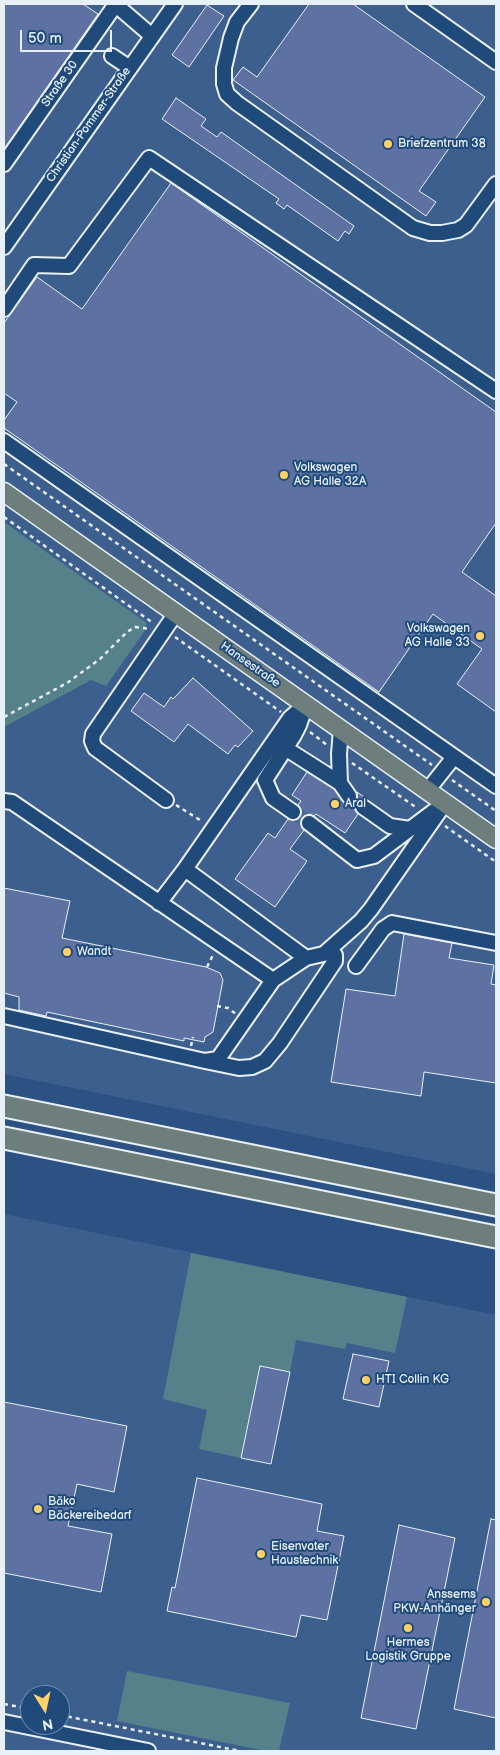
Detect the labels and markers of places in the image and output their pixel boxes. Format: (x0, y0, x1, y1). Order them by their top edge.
place label: Briefzentrum 38 (398, 137, 486, 151)
marker: Briefzentrum 38 (382, 138, 394, 150)
place label: Volkswagen AG Halle 32A (294, 461, 366, 489)
marker: Volkswagen AG Halle 32A (278, 469, 290, 481)
place label: Volkswagen AG Halle 33 (405, 622, 470, 650)
marker: Volkswagen AG Halle 33 (474, 630, 486, 642)
place label: Aral (345, 797, 366, 811)
marker: Aral (329, 798, 341, 810)
place label: Wandt (77, 945, 111, 959)
marker: Wandt (61, 946, 73, 958)
place label: HTI Collin KG (376, 1373, 449, 1387)
marker: HTI Collin KG (360, 1374, 372, 1386)
place label: Bäko Bäckereibedarf (48, 1495, 132, 1523)
marker: Bäko Bäckereibedarf (32, 1503, 44, 1515)
place label: Eisenvater Haustechnik (271, 1540, 338, 1568)
marker: Eisenvater Haustechnik (255, 1548, 267, 1560)
place label: Anssems PKW-Anhänger (393, 1588, 476, 1616)
marker: Anssems PKW-Anhänger (480, 1596, 492, 1608)
marker: Hermes Logistik Gruppe (402, 1622, 414, 1634)
place label: Hermes Logistik Gruppe (365, 1636, 451, 1664)

